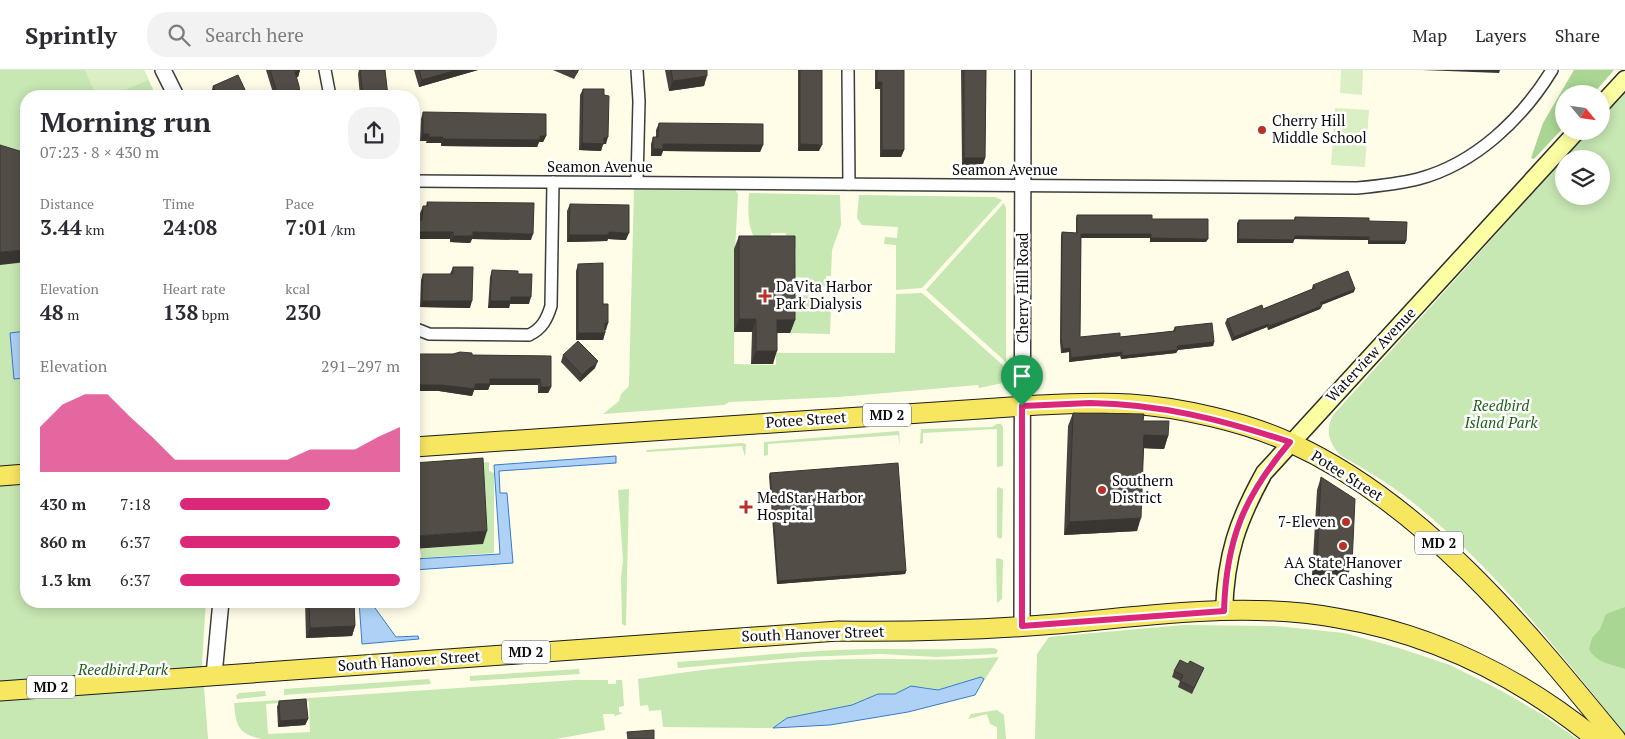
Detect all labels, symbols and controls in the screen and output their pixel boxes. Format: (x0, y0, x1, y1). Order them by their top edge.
search box (147, 12, 497, 57)
text: Sprintly (25, 19, 117, 51)
icon: search (165, 21, 193, 49)
text: Search here (205, 22, 304, 47)
text: Map (1412, 23, 1447, 47)
text: Layers (1475, 23, 1527, 47)
text: Share (1555, 23, 1600, 47)
north arrow (1555, 85, 1610, 140)
map controls (1555, 85, 1610, 205)
text: Morning run (40, 103, 211, 140)
button: share (348, 107, 400, 159)
place label: Cherry Hill Middle School (1272, 110, 1367, 147)
marker: Cherry Hill Middle School (1256, 124, 1268, 136)
text: 07:23 · 8 × 430 m (40, 141, 159, 163)
button: layers (1555, 150, 1610, 205)
street label: Seamon Avenue (547, 156, 653, 176)
street label: Seamon Avenue (952, 159, 1058, 179)
text: Distance (40, 194, 94, 213)
text: Time (163, 194, 195, 213)
text: Pace (285, 194, 314, 213)
text: 3.44 (40, 213, 82, 241)
text: 24:08 (163, 213, 217, 241)
text: 7:01 (285, 213, 328, 241)
text: km (82, 220, 105, 239)
text: /km (328, 220, 356, 239)
street label: Cherry Hill Road (1012, 233, 1032, 343)
place label: DaVita Harbor Park Dialysis (776, 276, 872, 313)
text: Elevation (40, 279, 99, 298)
text: Heart rate (163, 279, 226, 298)
text: kcal (285, 279, 310, 298)
marker: DaVita Harbor Park Dialysis (758, 289, 772, 303)
text: 48 (40, 298, 64, 326)
text: 138 (163, 298, 198, 326)
text: 230 (285, 298, 321, 326)
street label: Waterview Avenue (1321, 303, 1419, 406)
text: m (64, 305, 79, 324)
text: bpm (198, 305, 229, 324)
text: Elevation (40, 355, 107, 377)
text: 291–297 m (321, 355, 400, 377)
pin (1001, 355, 1043, 406)
icon: arrive (1008, 362, 1036, 390)
park label: Reedbird Island Park (1463, 395, 1538, 432)
road number: MD 2 (863, 404, 911, 426)
street label: Potee Street (765, 406, 847, 432)
street label: Potee Street (1308, 445, 1388, 505)
place label: Southern District (1112, 470, 1174, 507)
marker: Southern District (1096, 484, 1108, 496)
place label: MedStar Harbor Hospital (757, 487, 863, 524)
text: 430 m (40, 493, 86, 515)
text: 7:18 (120, 493, 151, 515)
marker: MedStar Harbor Hospital (739, 500, 753, 514)
place label: 7-Eleven (1278, 511, 1336, 531)
marker: 7-Eleven (1340, 516, 1352, 528)
text: 860 m (40, 531, 86, 553)
text: 6:37 (120, 531, 151, 553)
road number: MD 2 (1415, 532, 1463, 554)
marker: AA State Hanover Check Cashing (1337, 540, 1349, 552)
place label: AA State Hanover Check Cashing (1284, 552, 1402, 589)
text: 1.3 km (40, 569, 91, 591)
text: 6:37 (120, 569, 151, 591)
street label: South Hanover Street (741, 621, 885, 645)
road number: MD 2 (502, 640, 550, 664)
street label: South Hanover Street (337, 645, 481, 675)
park label: Reedbird Park (77, 659, 169, 679)
road number: MD 2 (27, 676, 75, 698)

